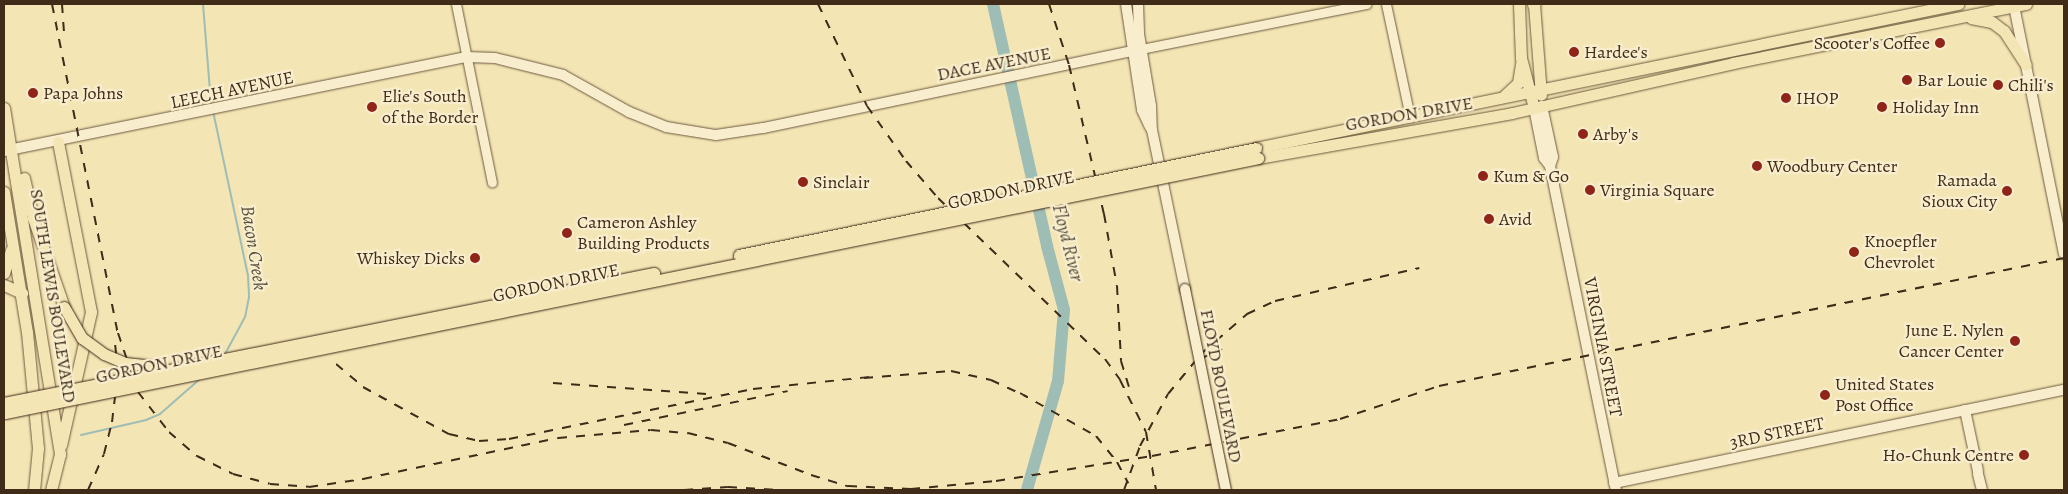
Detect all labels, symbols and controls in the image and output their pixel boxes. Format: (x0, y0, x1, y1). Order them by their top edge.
place label: Scooter's Coffee (1814, 32, 1930, 54)
marker: Scooter's Coffee (1934, 37, 1946, 49)
place label: Hardee's (1584, 41, 1648, 63)
street label: DACE AVENUE (935, 42, 1053, 86)
marker: Hardee's (1568, 46, 1580, 58)
street label: LEECH AVENUE (168, 66, 296, 114)
place label: Bar Louie (1917, 69, 1988, 91)
marker: Bar Louie (1901, 74, 1913, 86)
place label: Chili's (2008, 74, 2054, 96)
marker: Chili's (1992, 79, 2004, 91)
place label: Papa Johns (43, 82, 123, 104)
place label: Elie's South of the Border (382, 86, 479, 128)
marker: Papa Johns (27, 87, 39, 99)
place label: IHOP (1796, 87, 1838, 109)
street label: GORDON DRIVE (1344, 92, 1474, 136)
marker: IHOP (1780, 92, 1792, 104)
place label: Holiday Inn (1892, 96, 1979, 118)
marker: Elie's South of the Border (366, 101, 378, 113)
marker: Holiday Inn (1876, 101, 1888, 113)
place label: Arby's (1593, 123, 1638, 145)
marker: Arby's (1577, 128, 1589, 140)
place label: Woodbury Center (1767, 155, 1897, 177)
marker: Woodbury Center (1751, 160, 1763, 172)
place label: Kum & Go (1493, 165, 1569, 187)
street label: GORDON DRIVE (946, 166, 1076, 214)
marker: Kum & Go (1477, 170, 1489, 182)
place label: Ramada Sioux City (1922, 170, 1997, 212)
place label: Sinclair (813, 171, 870, 193)
marker: Sinclair (797, 176, 809, 188)
place label: Virginia Square (1600, 179, 1715, 201)
marker: Virginia Square (1584, 184, 1596, 196)
marker: Ramada Sioux City (2001, 185, 2013, 197)
street label: SOUTH LEWIS BOULEVARD (25, 188, 81, 404)
water label: Floyd River (1046, 202, 1088, 284)
water label: Bacon Creek (235, 204, 271, 292)
place label: Avid (1499, 208, 1532, 230)
place label: Cameron Ashley Building Products (577, 212, 710, 254)
marker: Avid (1483, 213, 1495, 225)
marker: Cameron Ashley Building Products (561, 227, 573, 239)
place label: Knoepfler Chevrolet (1864, 231, 1937, 274)
marker: Knoepfler Chevrolet (1848, 246, 1860, 258)
place label: Whiskey Dicks (357, 247, 465, 269)
marker: Whiskey Dicks (469, 252, 481, 264)
street label: GORDON DRIVE (491, 259, 621, 307)
street label: VIRGINIA STREET (1579, 275, 1627, 419)
street label: FLOYD BOULEVARD (1196, 308, 1246, 464)
place label: June E. Nylen Cancer Center (1899, 320, 2004, 362)
marker: June E. Nylen Cancer Center (2008, 334, 2022, 348)
street label: GORDON DRIVE (94, 340, 224, 388)
place label: United States Post Office (1835, 374, 1934, 416)
marker: United States Post Office (1819, 389, 1831, 401)
street label: 3RD STREET (1728, 412, 1826, 454)
place label: Ho-Chunk Centre (1882, 444, 2014, 466)
marker: Ho-Chunk Centre (2018, 449, 2030, 461)

